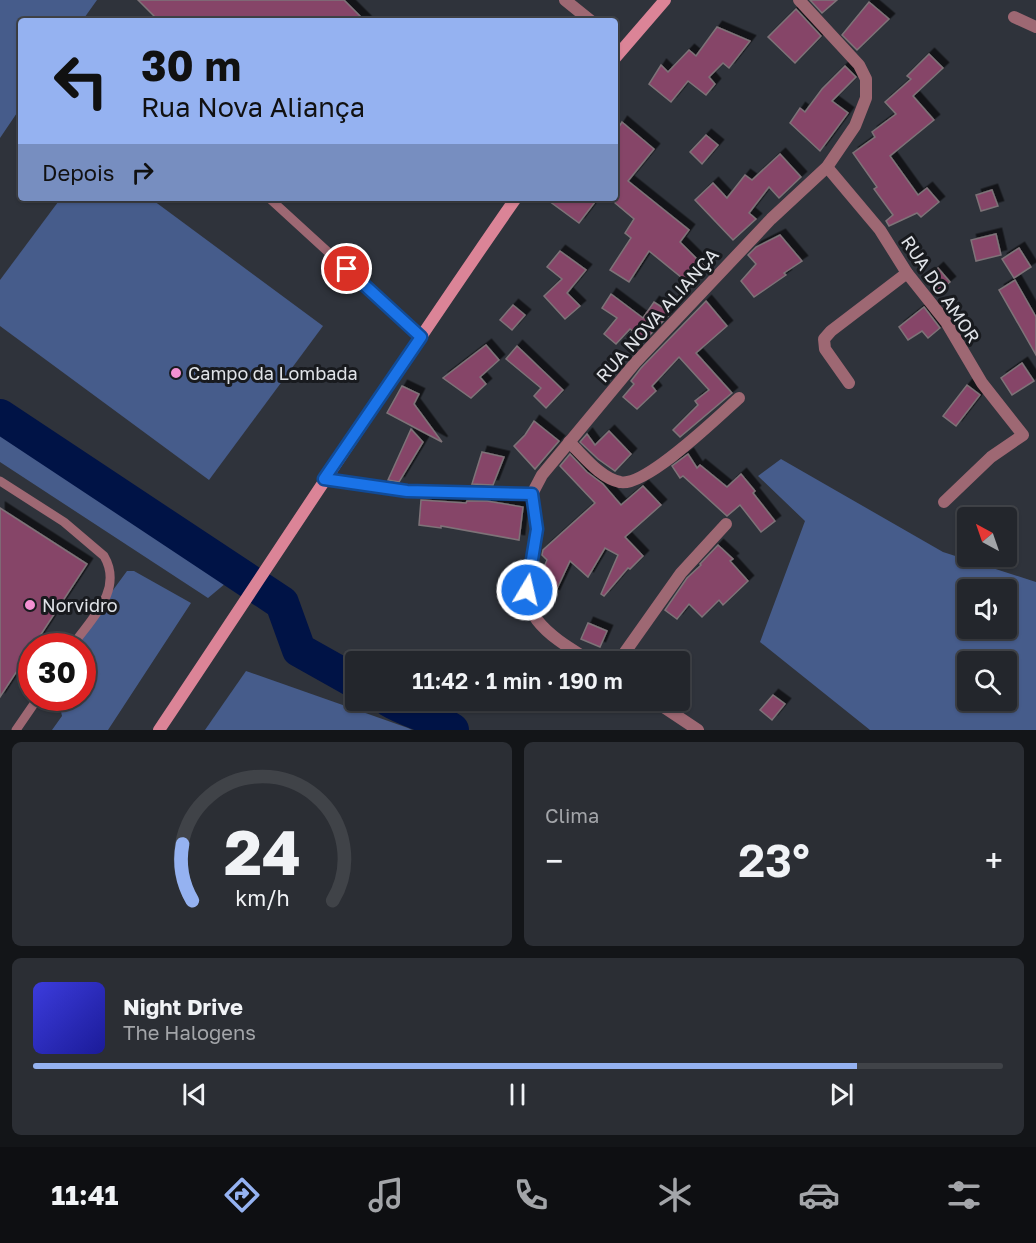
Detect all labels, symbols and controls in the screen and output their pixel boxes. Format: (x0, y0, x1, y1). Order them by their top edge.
text: 30 m (141, 40, 241, 90)
icon: left (42, 42, 120, 120)
text: Rua Nova Aliança (141, 91, 365, 123)
icon: right (126, 156, 159, 189)
text: Depois (42, 159, 114, 186)
street label: RUA DO AMOR (897, 231, 985, 347)
pin (321, 243, 372, 294)
street label: RUA NOVA ALIANÇA (591, 244, 723, 386)
icon: arrive (330, 252, 363, 285)
place label: Campo da Lombada (188, 362, 358, 384)
marker: Campo da Lombada (169, 366, 183, 380)
north arrow (957, 507, 1017, 567)
map controls (957, 507, 1017, 711)
position arrow (495, 558, 559, 622)
button: sound (957, 579, 1017, 639)
place label: Norvidro (42, 594, 118, 616)
marker: Norvidro (23, 598, 37, 612)
speed limit sign: 30 (18, 633, 96, 711)
button: search (957, 651, 1017, 711)
text: 11:42 · 1 min · 190 m (412, 667, 623, 694)
text: Clima (545, 803, 599, 827)
text: 24 (223, 814, 301, 889)
text: 23° (738, 833, 810, 887)
text: − (545, 841, 563, 880)
text: + (985, 841, 1003, 880)
text: km/h (235, 885, 289, 911)
text: Night Drive (123, 993, 243, 1020)
text: The Halogens (123, 1020, 256, 1044)
icon: previous (178, 1078, 211, 1111)
icon: pause (501, 1078, 534, 1111)
icon: next (825, 1078, 858, 1111)
icon: directions (221, 1174, 263, 1216)
icon: music (365, 1174, 407, 1216)
icon: phone (510, 1174, 552, 1216)
icon: climate (654, 1174, 696, 1216)
icon: car (798, 1174, 840, 1216)
icon: filters (943, 1174, 985, 1216)
text: 11:41 (51, 1179, 118, 1211)

